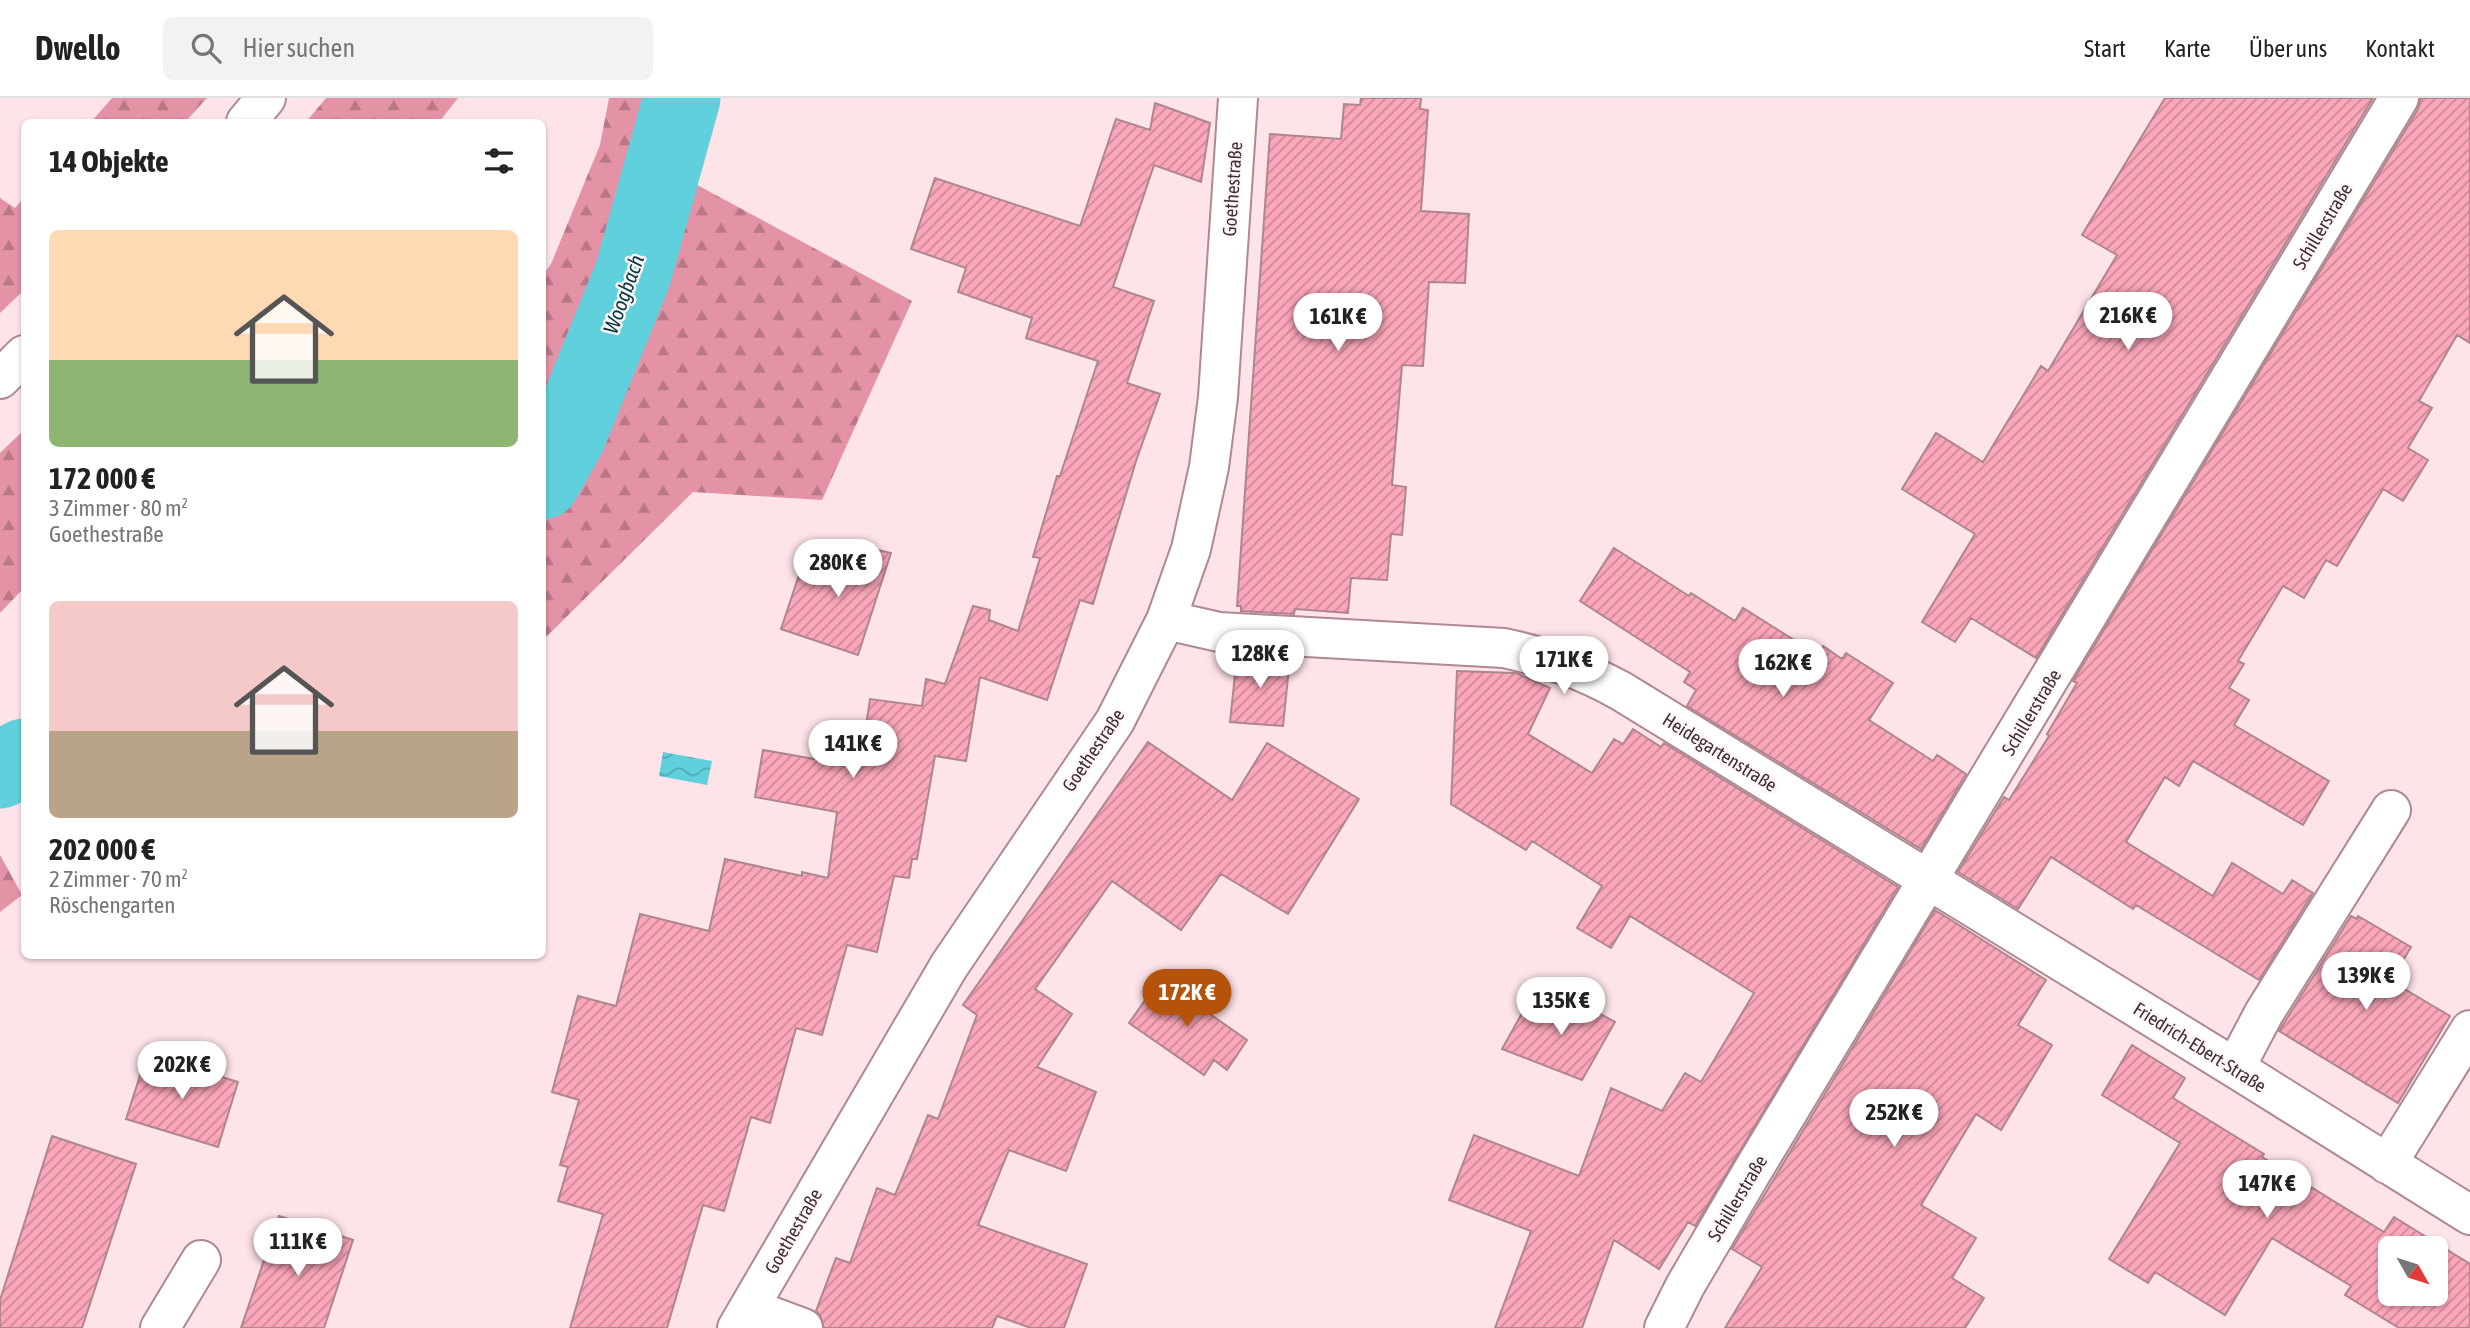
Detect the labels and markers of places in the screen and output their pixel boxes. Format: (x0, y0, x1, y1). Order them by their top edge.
pin: 216K € (2071, 292, 2185, 352)
pin: 161K € (1281, 294, 1395, 353)
pin: 280K € (781, 540, 895, 599)
pin: 128K € (1203, 630, 1317, 690)
pin: 171K € (1507, 636, 1621, 696)
pin: 162K € (1726, 640, 1840, 699)
pin: 141K € (796, 720, 910, 780)
pin: 139K € (2309, 953, 2423, 1012)
pin: 172K € (1130, 970, 1244, 1029)
pin: 135K € (1504, 978, 1618, 1037)
pin: 202K € (125, 1042, 239, 1101)
pin: 252K € (1837, 1090, 1951, 1149)
pin: 147K € (2210, 1160, 2324, 1220)
pin: 111K € (241, 1218, 355, 1278)

